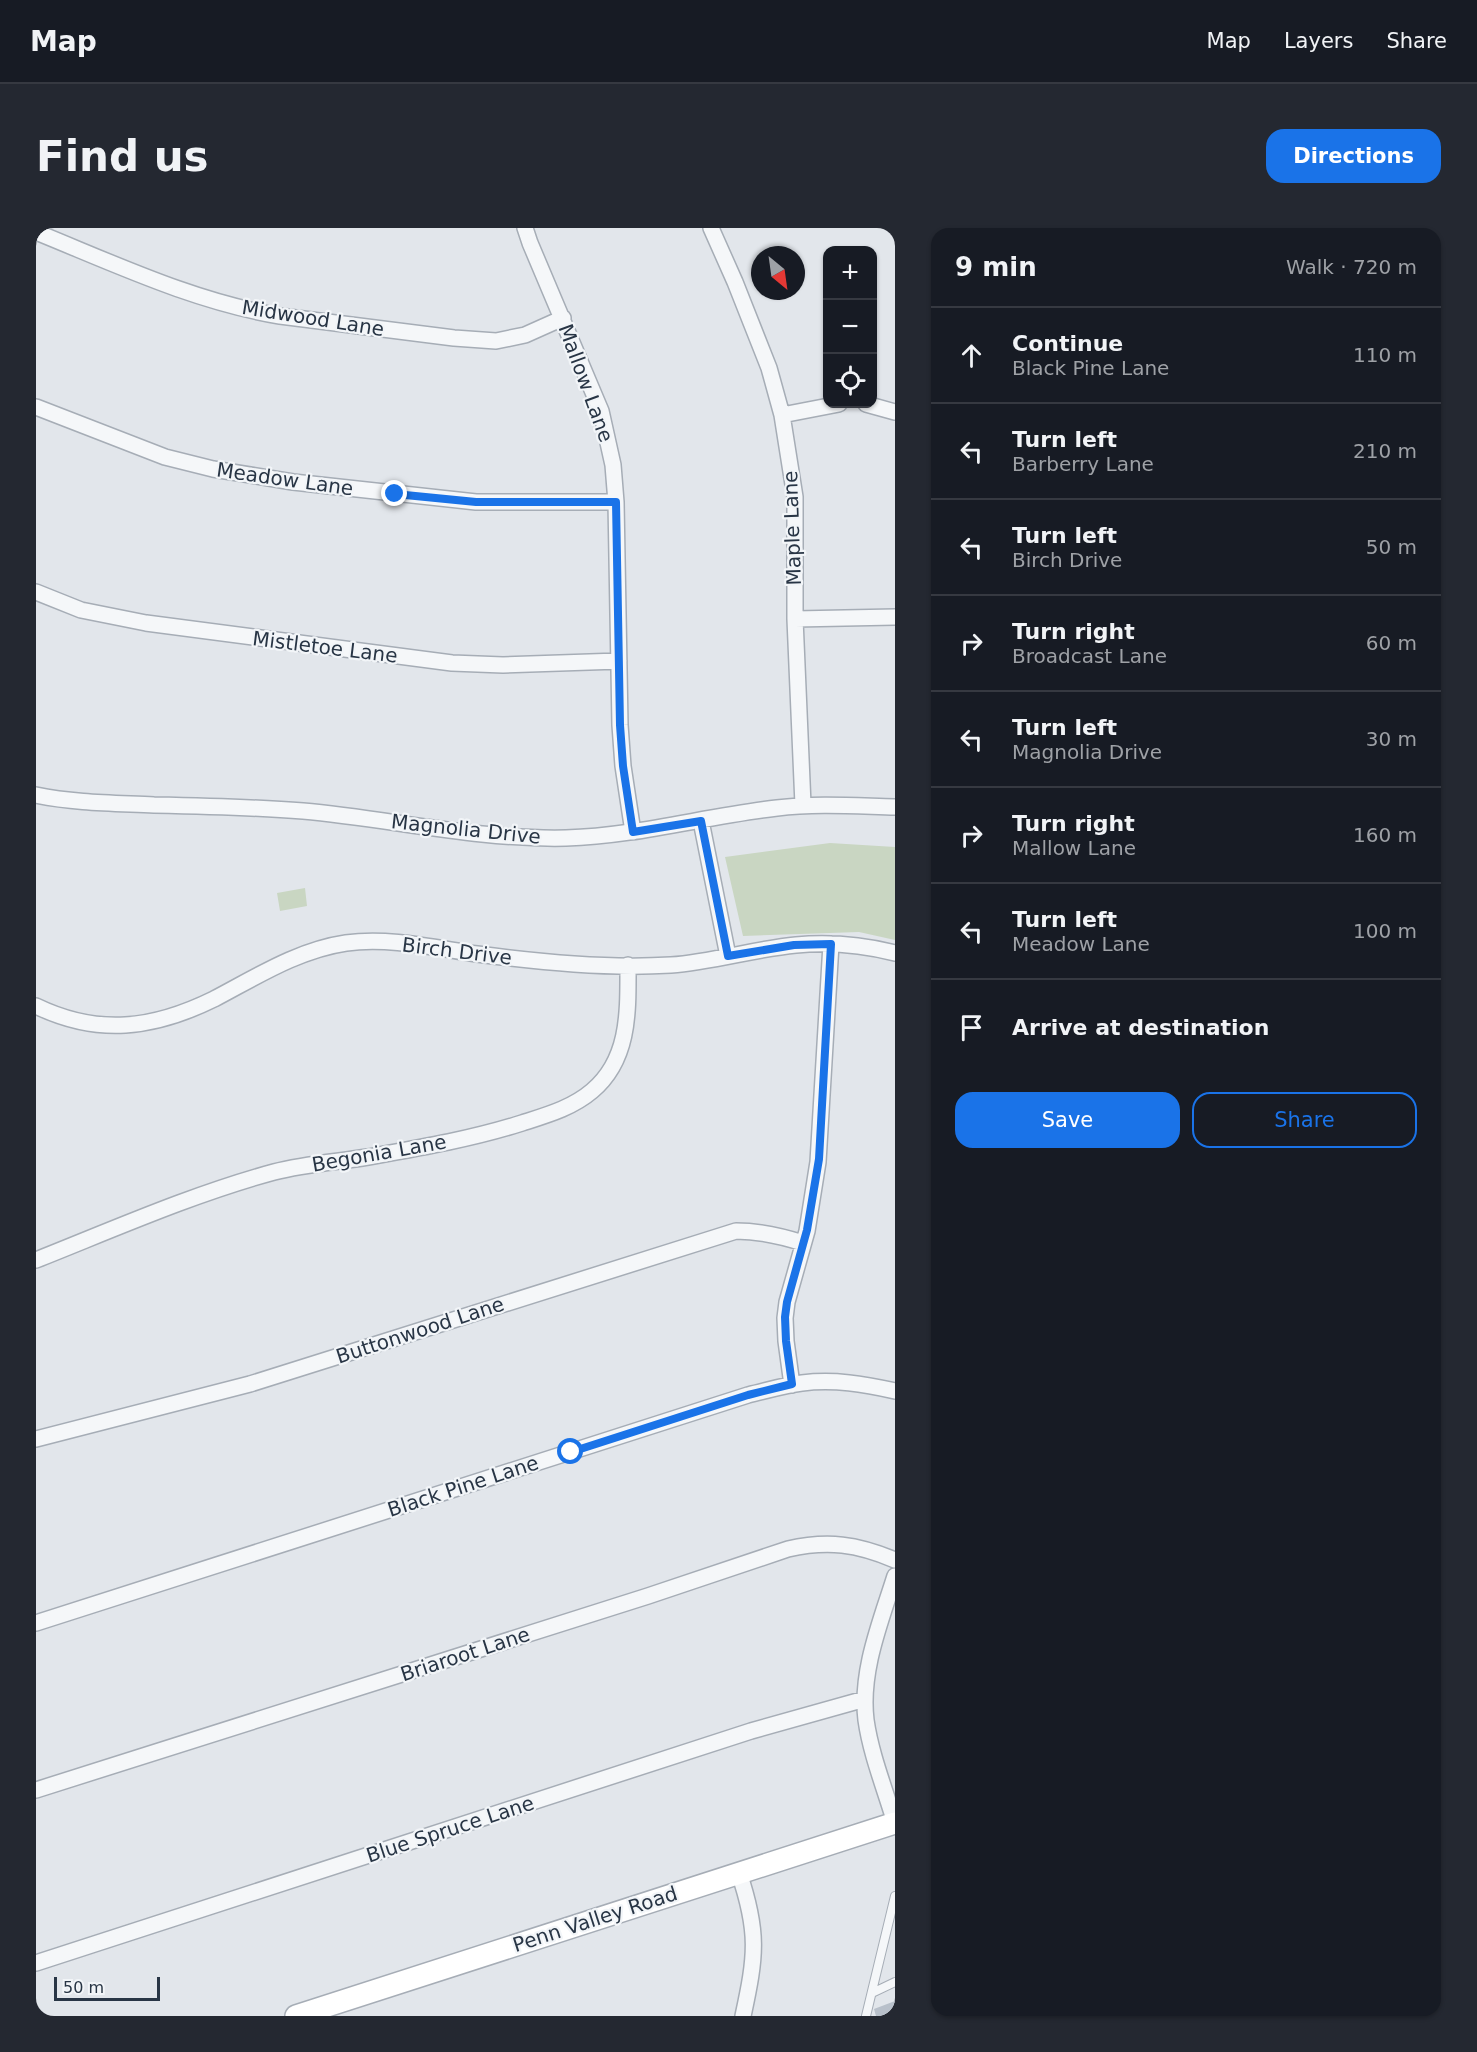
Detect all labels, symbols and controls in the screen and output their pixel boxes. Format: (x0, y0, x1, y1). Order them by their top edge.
text: Map (30, 25, 97, 58)
text: Map (1207, 29, 1251, 53)
text: Layers (1284, 29, 1353, 53)
text: Share (1386, 29, 1447, 53)
button: Directions (1266, 129, 1441, 183)
text: Find us (36, 132, 209, 181)
north arrow (751, 246, 805, 300)
map controls (823, 246, 877, 408)
button: + (823, 246, 877, 300)
text: 9 min (955, 252, 1037, 282)
text: Walk · 720 m (1286, 255, 1417, 279)
street label: Midwood Lane (240, 295, 386, 341)
button: − (823, 300, 877, 354)
street label: Mallow Lane (554, 321, 618, 445)
text: Continue (1012, 331, 1123, 356)
icon: ahead (955, 339, 988, 372)
text: 110 m (1353, 343, 1417, 367)
button: locate (823, 354, 877, 408)
text: Black Pine Lane (1012, 356, 1169, 380)
text: Turn left (1012, 427, 1117, 452)
icon: left (955, 435, 988, 468)
text: 210 m (1353, 439, 1417, 463)
text: Barberry Lane (1012, 452, 1154, 476)
street label: Meadow Lane (215, 458, 355, 500)
street label: Maple Lane (778, 470, 806, 586)
route end (381, 480, 407, 506)
text: Turn left (1012, 523, 1117, 548)
icon: left (955, 531, 988, 564)
text: 50 m (1366, 535, 1417, 559)
text: Birch Drive (1012, 548, 1122, 572)
text: Turn right (1012, 619, 1135, 644)
street label: Mistletoe Lane (251, 626, 399, 668)
icon: right (955, 627, 988, 660)
text: 60 m (1366, 631, 1417, 655)
text: Broadcast Lane (1012, 644, 1167, 668)
text: Turn left (1012, 715, 1117, 740)
icon: left (955, 723, 988, 756)
text: 30 m (1366, 727, 1417, 751)
text: Magnolia Drive (1012, 740, 1162, 764)
street label: Magnolia Drive (390, 809, 542, 849)
text: Turn right (1012, 811, 1135, 836)
icon: right (955, 819, 988, 852)
text: 160 m (1353, 823, 1417, 847)
text: Mallow Lane (1012, 836, 1136, 860)
text: Turn left (1012, 907, 1117, 932)
icon: left (955, 915, 988, 948)
text: 100 m (1353, 919, 1417, 943)
street label: Birch Drive (401, 932, 513, 970)
text: Meadow Lane (1012, 932, 1150, 956)
icon: arrive (955, 1011, 988, 1044)
text: Arrive at destination (1012, 1015, 1269, 1040)
button: Save (955, 1092, 1180, 1148)
button: Share (1192, 1092, 1417, 1148)
street label: Begonia Lane (310, 1129, 448, 1177)
street label: Buttonwood Lane (333, 1292, 507, 1368)
route start (557, 1438, 583, 1464)
street label: Black Pine Lane (384, 1450, 542, 1522)
street label: Briaroot Lane (397, 1622, 533, 1686)
street label: Blue Spruce Lane (363, 1791, 537, 1867)
street label: Penn Valley Road (510, 1881, 680, 1957)
scale bar (54, 1974, 160, 2002)
text: 50 m (63, 1978, 104, 1997)

